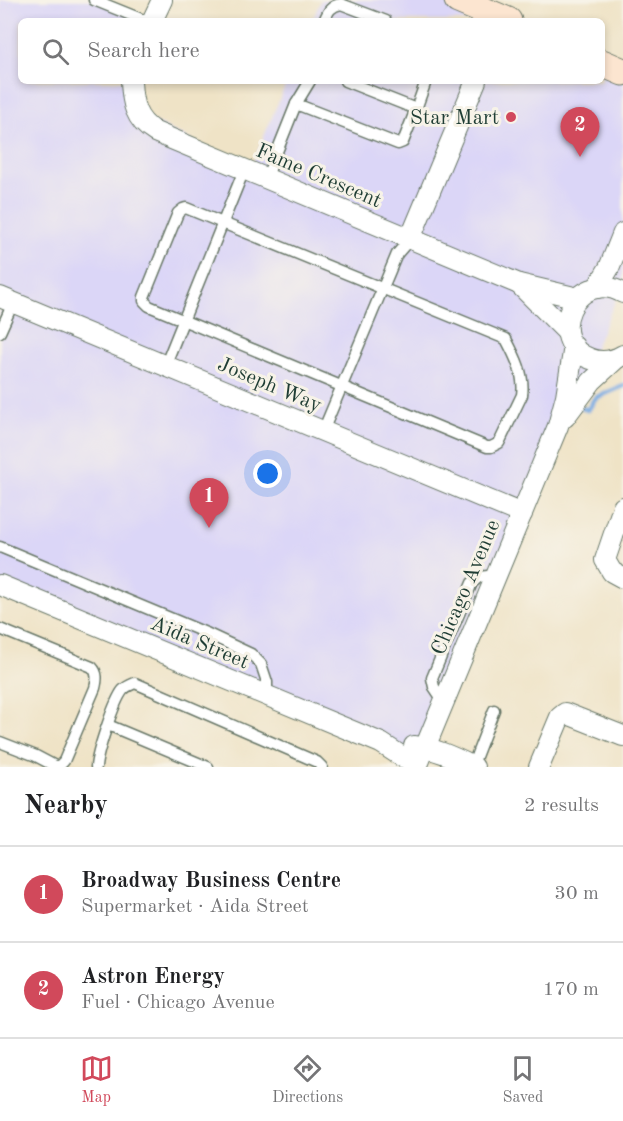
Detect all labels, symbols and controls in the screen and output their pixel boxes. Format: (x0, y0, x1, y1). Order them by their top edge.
search box (18, 18, 605, 84)
icon: search (39, 35, 72, 68)
text: Search here (87, 40, 200, 62)
place label: Star Mart (410, 108, 499, 129)
pin: 2 (560, 108, 600, 157)
marker: Star Mart (504, 110, 518, 124)
street label: Fame Crescent (252, 140, 384, 212)
street label: Joseph Way (214, 354, 324, 417)
your location (253, 459, 282, 488)
pin: 1 (190, 478, 228, 528)
street label: Chicago Avenue (428, 517, 504, 658)
street label: Aida Street (147, 613, 252, 673)
text: Nearby (24, 793, 108, 819)
text: 2 results (524, 796, 599, 816)
text: Broadway Business Centre (81, 870, 341, 892)
text: 1 (38, 884, 49, 904)
text: 30 m (554, 884, 599, 904)
text: Supermarket · Aida Street (81, 897, 309, 917)
text: Astron Energy (81, 966, 225, 988)
text: 2 (38, 980, 49, 1000)
text: 170 m (543, 980, 599, 1000)
text: Fuel · Chicago Avenue (81, 993, 275, 1013)
tab: Map (80, 1052, 113, 1108)
tab: Directions (272, 1052, 343, 1108)
tab: Saved (503, 1052, 543, 1108)

